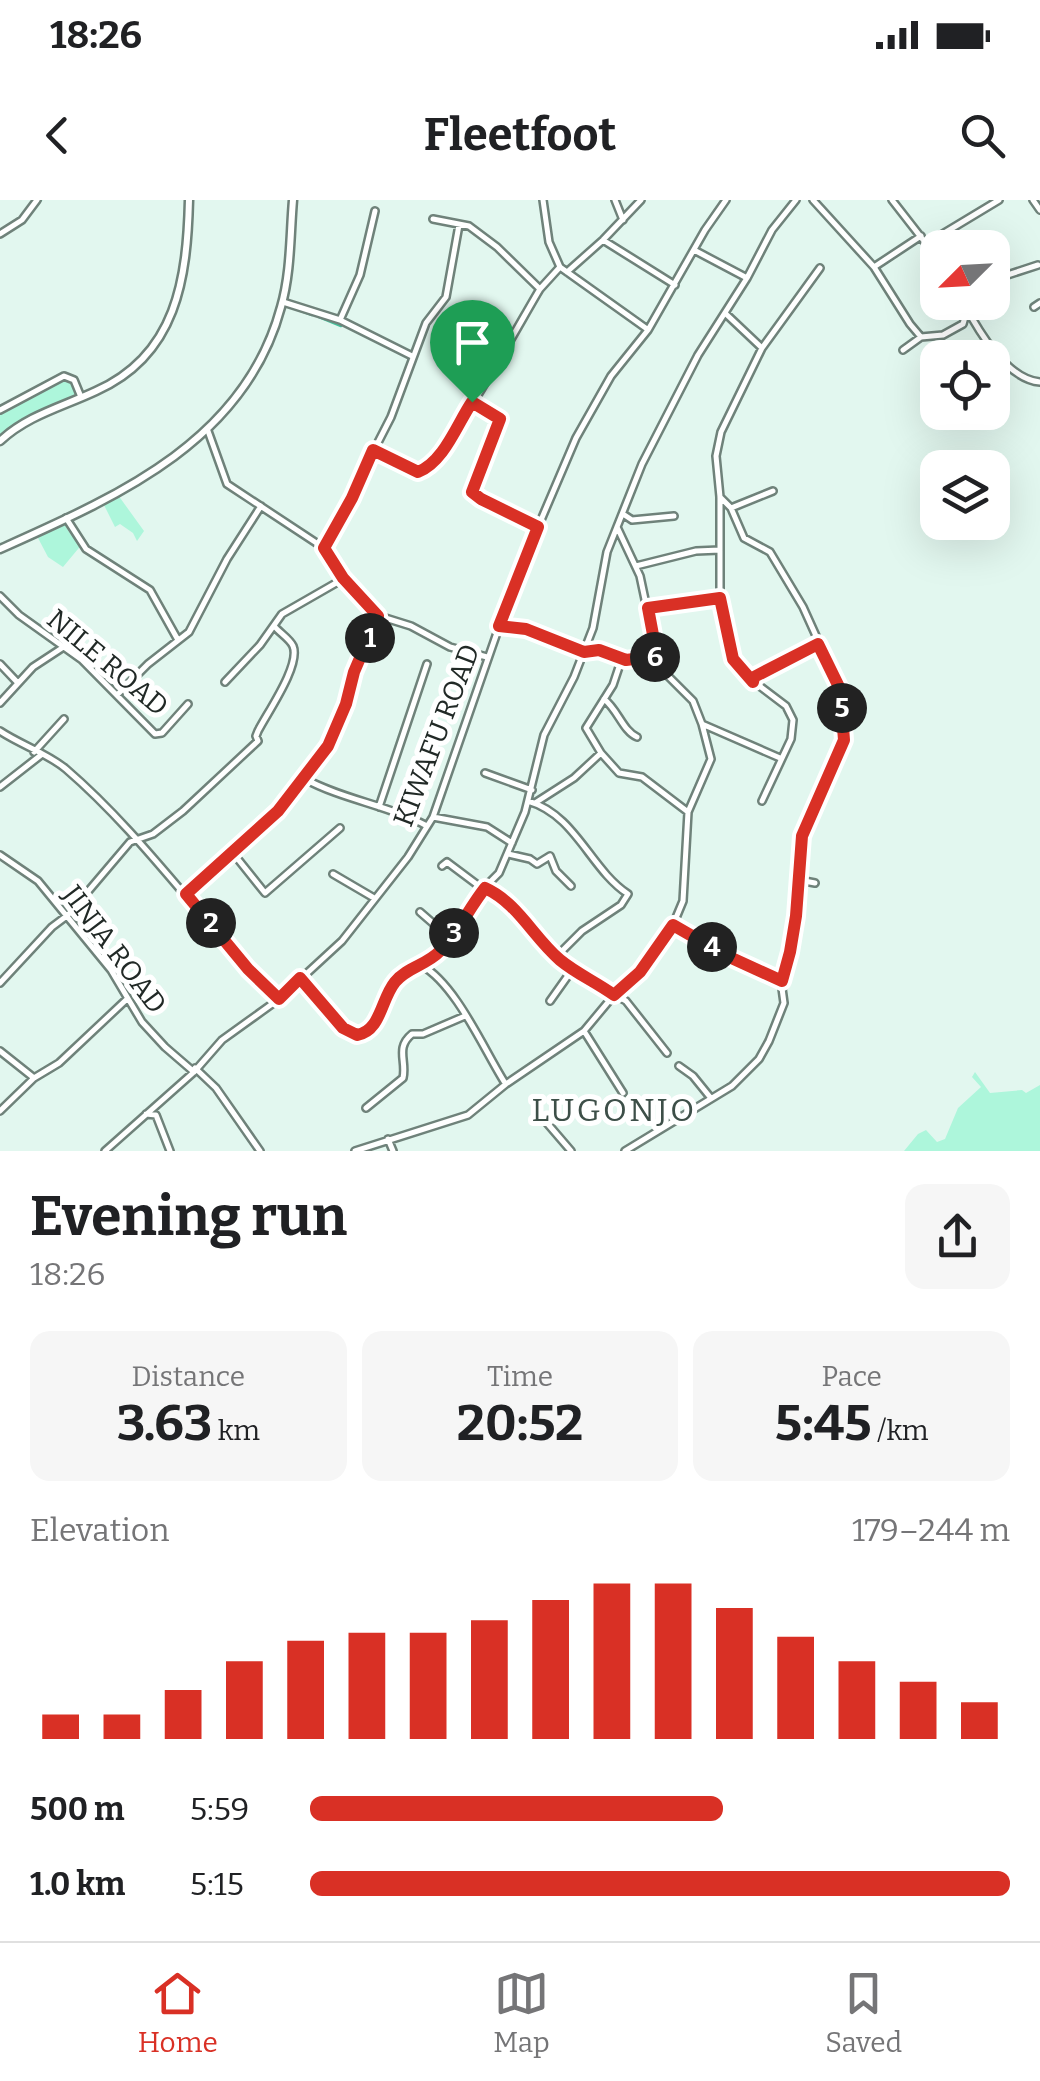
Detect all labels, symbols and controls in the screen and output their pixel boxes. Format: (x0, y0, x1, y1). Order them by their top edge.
text: 18:26 (50, 12, 142, 58)
icon: back (30, 108, 85, 163)
text: Fleetfoot (424, 108, 616, 162)
icon: search (955, 108, 1010, 163)
north arrow (920, 230, 1010, 320)
map controls (920, 230, 1010, 540)
pin (430, 300, 515, 403)
icon: arrive (445, 315, 500, 370)
button: locate (920, 340, 1010, 430)
button: layers (920, 450, 1010, 540)
street label: NILE ROAD (40, 602, 175, 722)
pin: 1 (345, 613, 395, 663)
text: 1 (364, 621, 376, 654)
pin: 6 (630, 632, 680, 682)
street label: KIWAFU ROAD (387, 639, 486, 831)
text: 6 (647, 640, 663, 673)
pin: 5 (817, 683, 867, 733)
text: 5 (834, 691, 850, 724)
street label: JINJA ROAD (55, 878, 173, 1020)
pin: 2 (186, 898, 236, 948)
text: 2 (203, 906, 219, 939)
pin: 3 (429, 908, 479, 958)
text: 3 (446, 916, 462, 949)
pin: 4 (687, 922, 737, 972)
text: 4 (703, 930, 721, 963)
district label: LUGONJO (531, 1091, 697, 1129)
text: Evening run (30, 1184, 347, 1250)
button: share (905, 1184, 1010, 1289)
text: 18:26 (30, 1255, 105, 1293)
text: Distance (132, 1360, 245, 1393)
text: Time (487, 1360, 553, 1393)
text: Pace (821, 1360, 882, 1393)
text: 3.63 (117, 1393, 212, 1453)
text: 20:52 (457, 1393, 583, 1453)
text: 5:45 (775, 1393, 872, 1453)
text: km (212, 1414, 260, 1447)
text: /km (872, 1414, 929, 1447)
text: Elevation (30, 1511, 170, 1549)
text: 179–244 m (852, 1511, 1010, 1549)
text: 500 m (30, 1790, 124, 1828)
text: 5:59 (190, 1790, 249, 1828)
text: 1.0 km (30, 1865, 125, 1903)
text: 5:15 (190, 1865, 244, 1903)
tab: Home (138, 1966, 218, 2059)
tab: Map (493, 1966, 550, 2059)
tab: Saved (825, 1966, 902, 2059)

